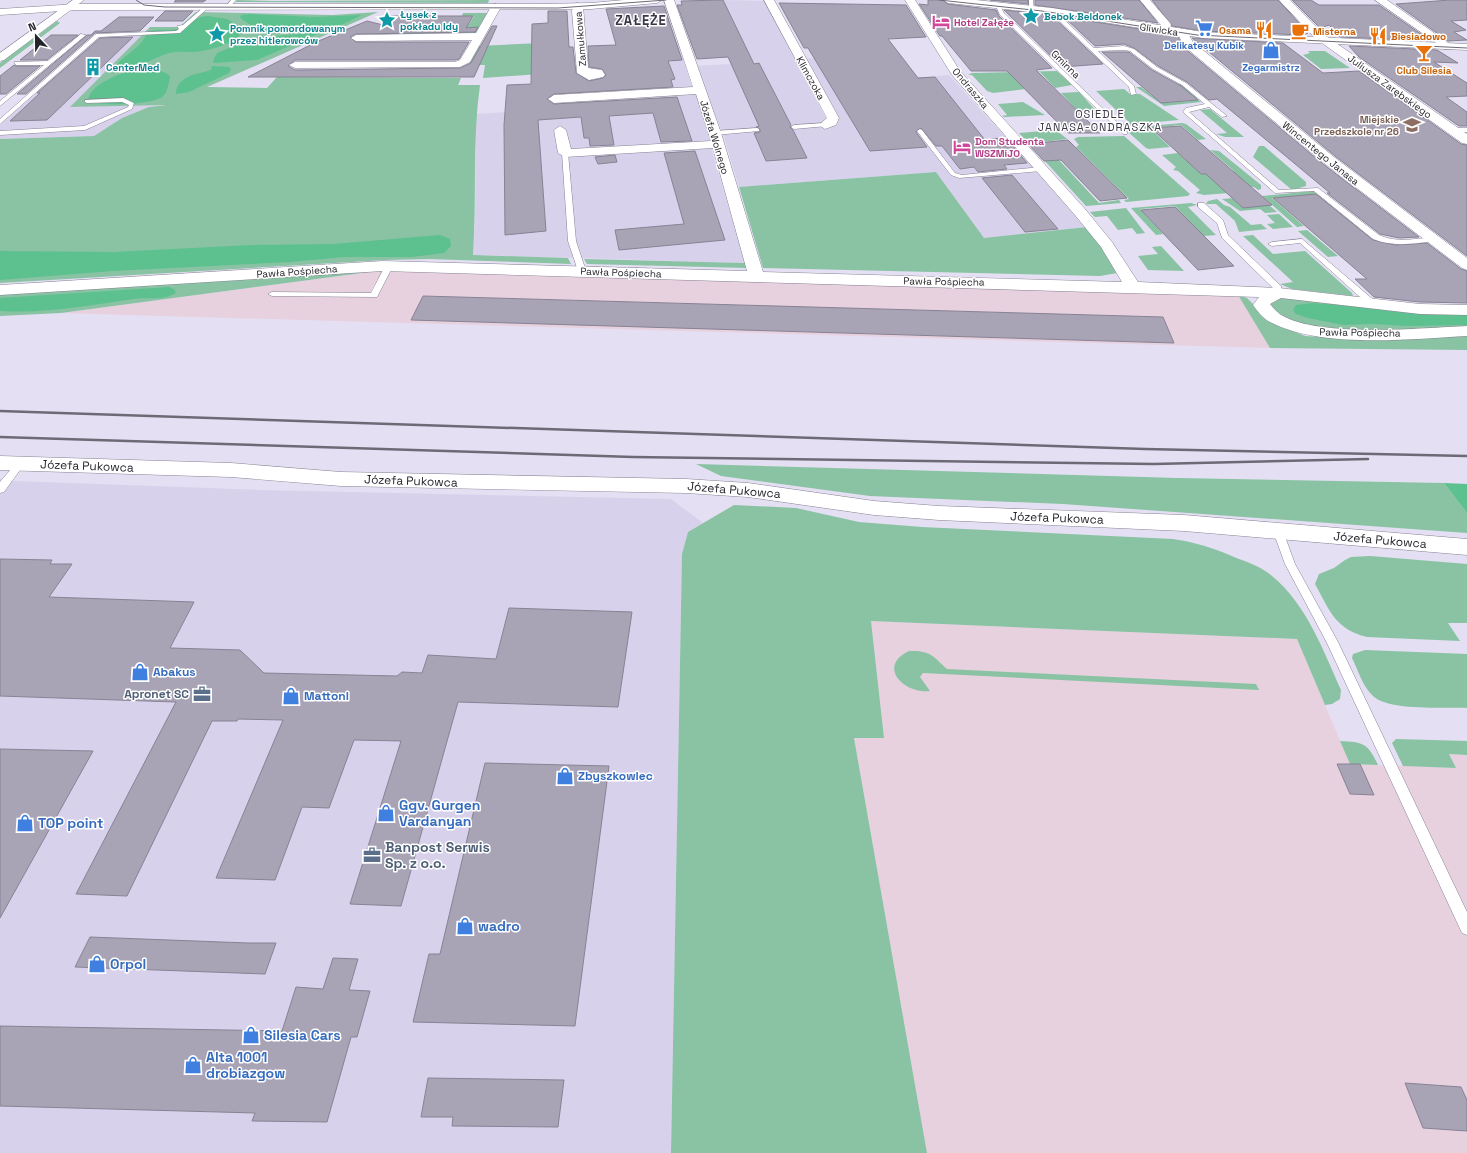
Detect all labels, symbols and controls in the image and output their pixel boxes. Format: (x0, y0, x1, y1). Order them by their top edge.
place icon: Bebok Beldonek (1021, 6, 1041, 26)
place label: Łysek z pokładu Idy (400, 8, 458, 33)
place icon: Łysek z pokładu Idy (377, 10, 397, 30)
place label: Bebok Beldonek (1044, 10, 1123, 23)
street label: Zamułkowa (572, 11, 589, 67)
district label: ZAŁĘŻE (615, 12, 667, 29)
hotel icon: Hotel Załęże (931, 12, 951, 32)
north arrow (16, 16, 56, 56)
place label: Hotel Załęże (954, 16, 1014, 29)
supermarket icon: Delikatesy Kubik (1194, 18, 1214, 38)
text: N (26, 19, 38, 35)
street label: Gliwicka (1139, 20, 1179, 39)
restaurant icon: Osama (1254, 20, 1274, 40)
cafe icon: Misterna (1290, 21, 1310, 41)
place label: Pomnik pomordowanym przez hitlerowców (230, 22, 345, 47)
place icon: Pomnik pomordowanym przez hitlerowców (207, 24, 227, 44)
place label: Osama (1219, 24, 1251, 37)
place label: Misterna (1313, 25, 1356, 38)
restaurant icon: Biesiadowo (1368, 26, 1388, 46)
place label: Biesiadowo (1391, 30, 1446, 43)
place label: Delikatesy Kubik (1164, 39, 1244, 52)
shop icon: Zegarmistrz (1261, 40, 1281, 60)
bar icon: Club Silesia (1414, 43, 1434, 63)
street label: Gminna (1048, 47, 1083, 82)
street label: Juliusza Zarębskiego (1345, 52, 1434, 121)
street label: Klimczoka (793, 54, 828, 102)
building icon: CenterMed (83, 57, 103, 77)
place label: CenterMed (106, 61, 159, 74)
place label: Zegarmistrz (1242, 61, 1300, 74)
place label: Club Silesia (1396, 64, 1452, 77)
street label: Ondraszka (950, 65, 992, 112)
street label: Józefa Wolnego (697, 98, 732, 176)
district label: OSIEDLE JANASA-ONDRASZKA (1038, 107, 1162, 134)
place label: Miejskie Przedszkole nr 26 (1314, 113, 1399, 138)
school or university icon: Miejskie Przedszkole nr 26 (1402, 115, 1422, 135)
street label: Wincentego Janasa (1280, 118, 1362, 188)
place label: Dom Studenta WSZMiJO (975, 135, 1044, 160)
hotel icon: Dom Studenta WSZMiJO (952, 137, 972, 157)
street label: Pawła Pośpiecha (256, 262, 338, 281)
street label: Pawła Pośpiecha (580, 265, 662, 280)
street label: Pawła Pośpiecha (903, 274, 985, 289)
street label: Pawła Pośpiecha (1319, 325, 1401, 340)
street label: Józefa Pukowca (40, 456, 134, 476)
street label: Józefa Pukowca (364, 471, 458, 491)
street label: Józefa Pukowca (687, 478, 781, 502)
street label: Józefa Pukowca (1010, 508, 1104, 528)
street label: Józefa Pukowca (1333, 528, 1427, 552)
shop icon: Abakus (130, 662, 150, 682)
place label: Abakus (153, 664, 196, 680)
office icon: Apronet SC (192, 684, 212, 704)
place label: Apronet SC (124, 686, 189, 702)
shop icon: Mattoni (281, 686, 301, 706)
place label: Mattoni (304, 688, 349, 704)
shop icon: Zbyszkowiec (555, 766, 575, 786)
place label: Zbyszkowiec (578, 768, 653, 784)
place label: Ggv. Gurgen Vardanyan (399, 796, 480, 830)
shop icon: Ggv. Gurgen Vardanyan (376, 803, 396, 823)
shop icon: TOP point (15, 813, 35, 833)
place label: TOP point (38, 814, 103, 832)
place label: Banpost Serwis Sp. z o.o. (385, 838, 490, 872)
office icon: Banpost Serwis Sp. z o.o. (362, 845, 382, 865)
shop icon: wadro (455, 916, 475, 936)
place label: wadro (478, 917, 520, 935)
shop icon: Orpol (87, 954, 107, 974)
place label: Orpol (110, 955, 146, 973)
shop icon: Silesia Cars (241, 1025, 261, 1045)
place label: Silesia Cars (264, 1026, 341, 1044)
place label: Alta 1001 drobiazgow (206, 1048, 285, 1082)
shop icon: Alta 1001 drobiazgow (183, 1055, 203, 1075)

